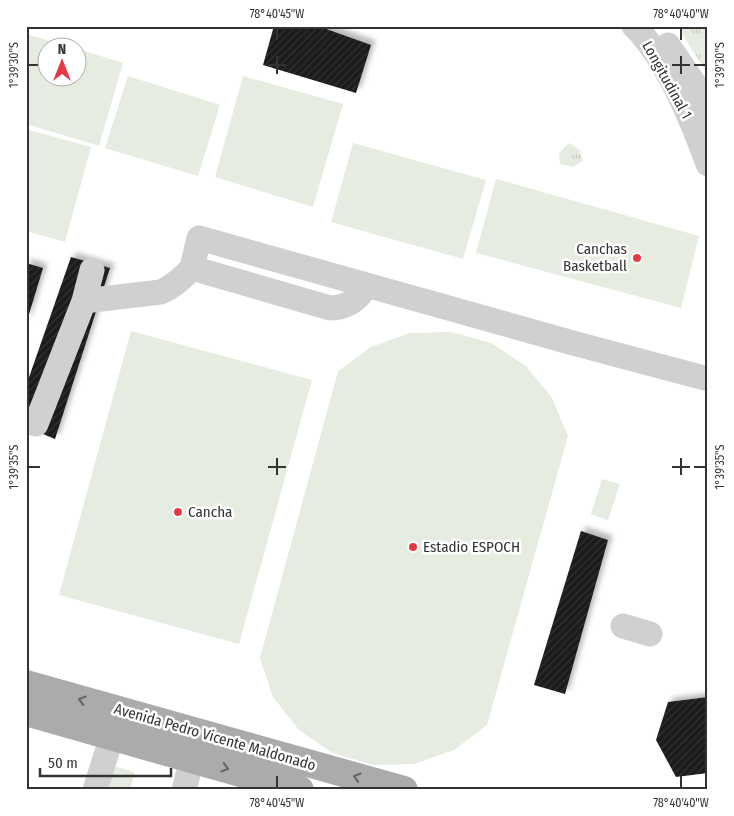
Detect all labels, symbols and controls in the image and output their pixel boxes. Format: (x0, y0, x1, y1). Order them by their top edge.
text: 78°40'45"W (250, 7, 304, 21)
text: 78°40'40"W (653, 7, 709, 21)
north arrow (38, 38, 88, 88)
street label: Longitudinal 1 (638, 38, 696, 122)
text: N (58, 41, 66, 58)
text: 1°39'30"S (7, 42, 21, 88)
text: 1°39'30"S (713, 42, 727, 88)
place label: Canchas Basketball (563, 240, 627, 275)
marker: Canchas Basketball (631, 252, 643, 264)
text: 1°39'35"S (7, 445, 21, 489)
text: 1°39'35"S (713, 445, 727, 489)
place label: Cancha (188, 503, 232, 521)
marker: Cancha (172, 506, 184, 518)
place label: Estadio ESPOCH (423, 538, 520, 556)
marker: Estadio ESPOCH (407, 541, 419, 553)
one-way arrow (79, 696, 87, 706)
street label: Avenida Pedro Vicente Maldonado (112, 700, 318, 774)
scale bar (40, 746, 171, 778)
text: 50 m (48, 754, 78, 772)
one-way arrow (220, 763, 228, 773)
one-way arrow (353, 772, 361, 782)
text: 78°40'45"W (250, 796, 304, 810)
text: 78°40'40"W (653, 796, 709, 810)

